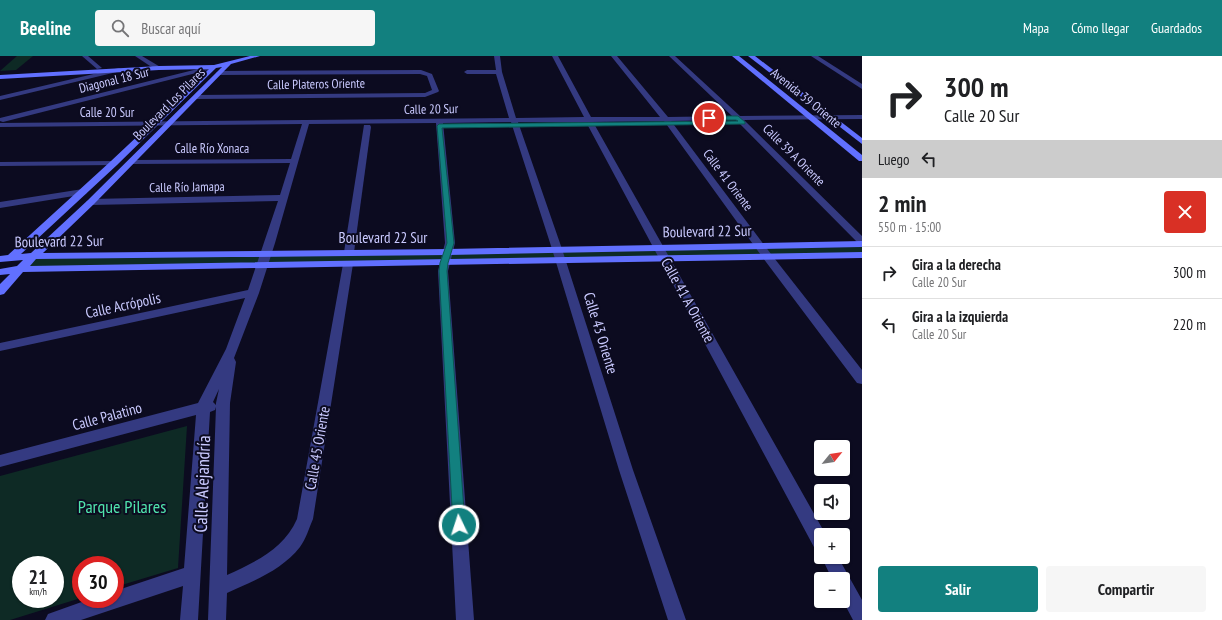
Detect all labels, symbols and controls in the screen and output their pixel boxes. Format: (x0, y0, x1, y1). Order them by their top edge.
search box (95, 10, 375, 46)
text: Beeline (20, 16, 71, 40)
icon: search (109, 17, 131, 39)
text: Buscar aquí (141, 19, 201, 38)
text: Mapa (1023, 19, 1049, 37)
text: Cómo llegar (1071, 19, 1129, 37)
text: Guardados (1151, 19, 1202, 37)
street label: Diagonal 18 Sur (77, 63, 151, 97)
street label: Boulevard Los Pilares (129, 64, 209, 144)
street label: Avenida 39 Oriente (767, 64, 845, 132)
text: 300 m (944, 68, 1008, 105)
icon: right (878, 72, 930, 124)
street label: Calle Plateros Oriente (267, 75, 365, 93)
street label: Calle 20 Sur (404, 100, 459, 118)
pin (692, 101, 726, 135)
street label: Calle 20 Sur (80, 104, 135, 121)
text: Calle 20 Sur (944, 104, 1019, 127)
icon: arrive (698, 107, 720, 129)
street label: Calle 39 A Oriente (759, 120, 829, 190)
street label: Calle Río Xonaca (175, 140, 249, 157)
street label: Calle 41 Oriente (699, 146, 757, 214)
icon: left (918, 148, 940, 170)
text: Luego (878, 150, 910, 169)
street label: Calle Río Jamapa (149, 178, 225, 196)
text: 2 min (878, 188, 926, 219)
button: close (1164, 191, 1206, 233)
text: 550 m · 15:00 (878, 219, 941, 236)
street label: Boulevard 22 Sur (662, 221, 752, 241)
street label: Boulevard 22 Sur (339, 228, 428, 247)
street label: Boulevard 22 Sur (14, 231, 104, 251)
street label: Calle 41 A Oriente (657, 254, 719, 346)
text: Gira a la derecha (912, 255, 1001, 274)
icon: right (878, 262, 900, 284)
text: 300 m (1173, 263, 1206, 282)
text: Calle 20 Sur (912, 274, 966, 291)
street label: Calle Acrópolis (84, 288, 162, 322)
street label: Calle 43 Oriente (580, 290, 622, 376)
text: Gira a la izquierda (912, 307, 1008, 326)
icon: left (878, 314, 900, 336)
text: 220 m (1173, 315, 1206, 334)
text: Calle 20 Sur (912, 326, 966, 343)
street label: Calle Palatino (70, 398, 144, 434)
street label: Calle 45 Oriente (300, 405, 334, 491)
street label: Calle Alejandría (189, 435, 215, 533)
north arrow (814, 440, 850, 476)
map controls (814, 440, 850, 608)
button: sound (814, 484, 850, 520)
park label: Parque Pilares (78, 495, 166, 518)
position arrow (438, 504, 480, 546)
button: + (814, 528, 850, 564)
speed limit sign: 30 (72, 556, 124, 608)
text: 21 (28, 564, 48, 590)
button: Salir (878, 566, 1038, 612)
button: Compartir (1046, 566, 1206, 612)
button: − (814, 572, 850, 608)
text: km/h (29, 585, 47, 598)

